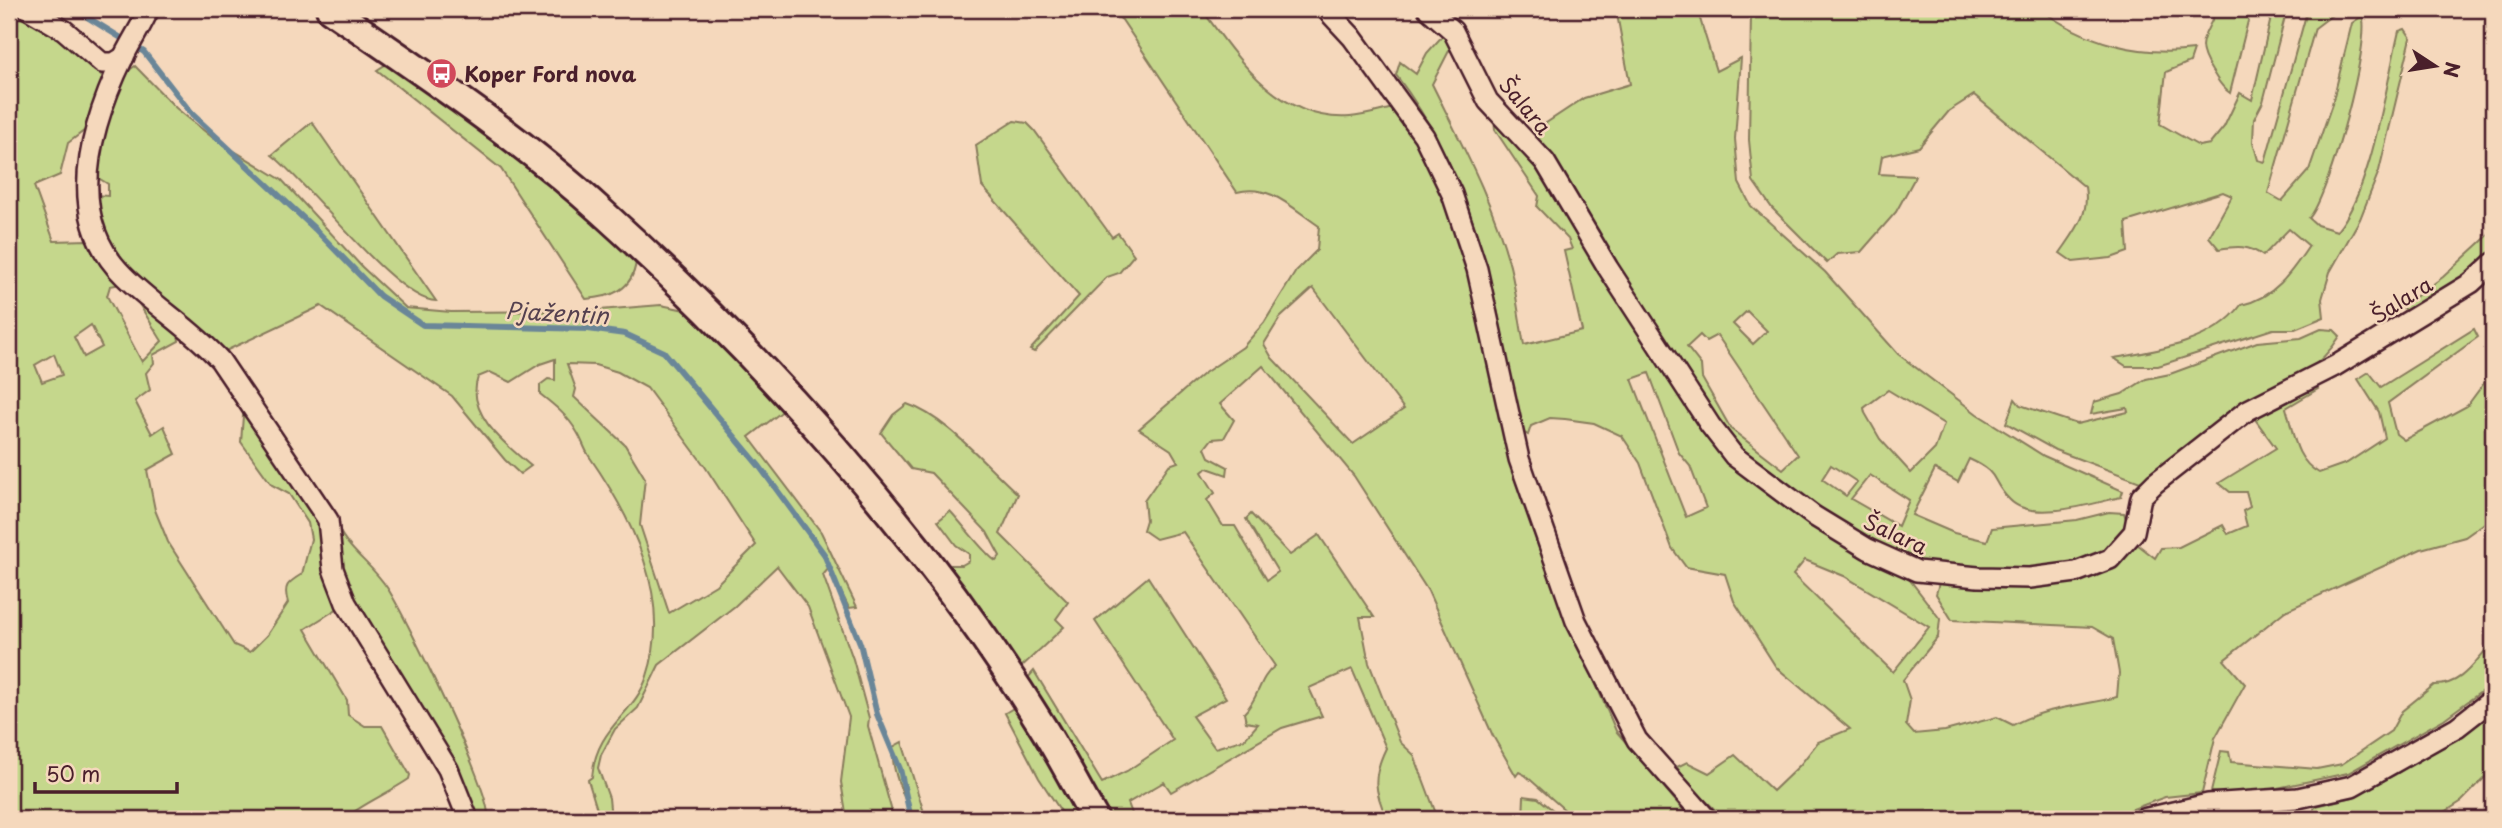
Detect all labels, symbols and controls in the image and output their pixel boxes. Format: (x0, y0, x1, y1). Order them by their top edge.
north arrow (2400, 32, 2470, 102)
bus stop icon: Koper Ford nova (424, 56, 458, 90)
place label: Koper Ford nova (464, 57, 636, 89)
text: N (2437, 59, 2468, 80)
street label: Šalara (1492, 69, 1560, 142)
street label: Šalara (2364, 267, 2439, 330)
water label: Pjažentin (505, 292, 611, 332)
street label: Šalara (1859, 504, 1934, 562)
scale bar (35, 751, 177, 795)
text: 50 m (46, 757, 100, 789)

